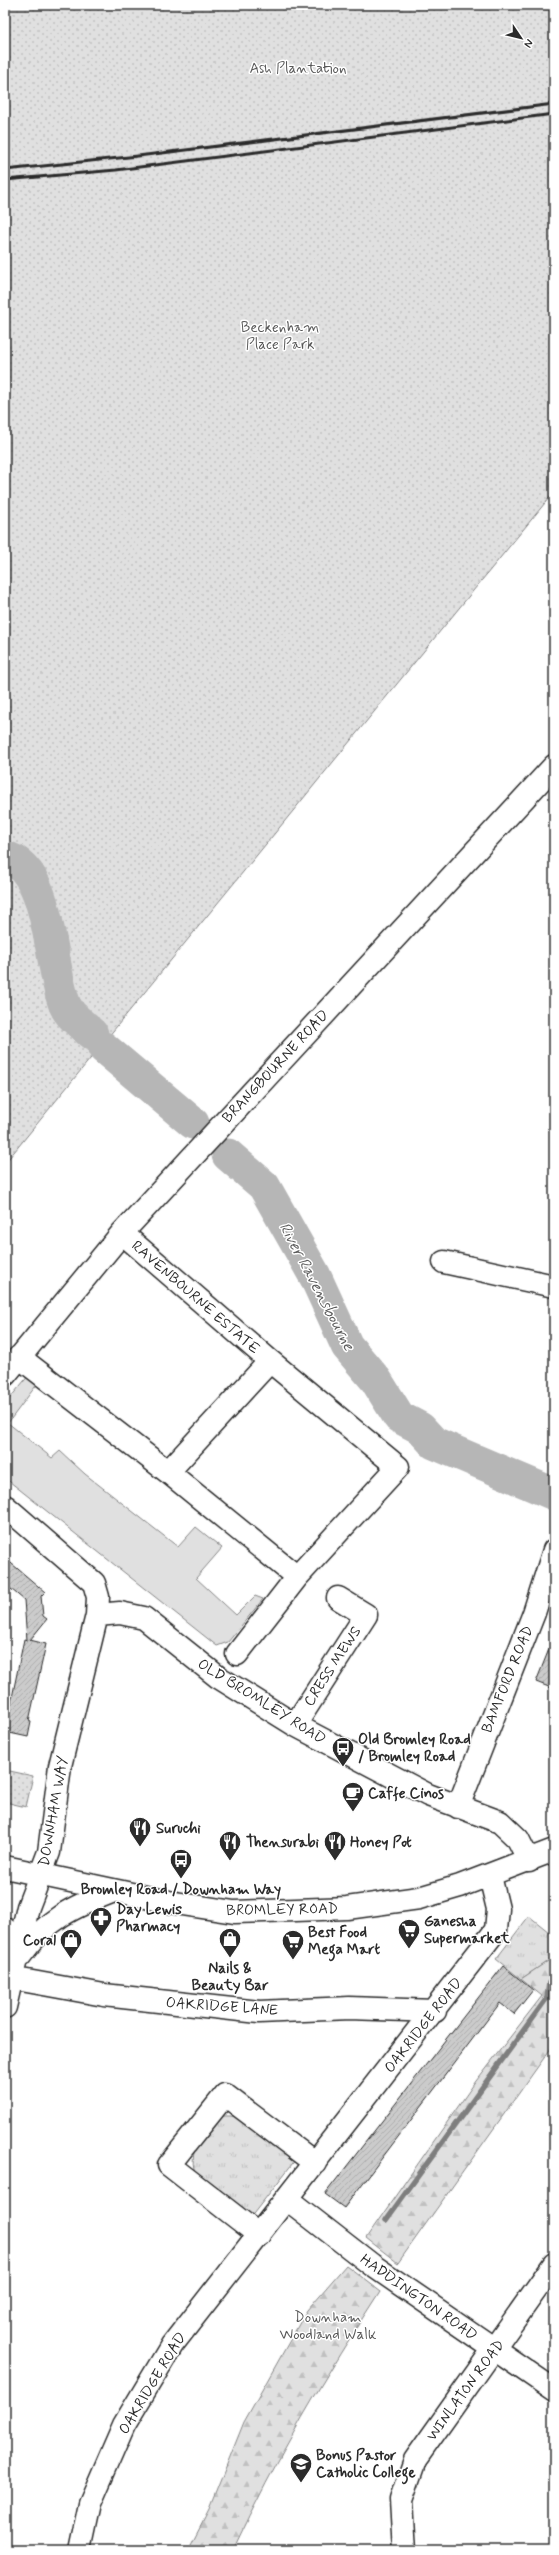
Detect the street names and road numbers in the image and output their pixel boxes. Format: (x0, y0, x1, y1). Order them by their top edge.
street label: BRANGBOURNE ROAD (218, 1006, 333, 1128)
street label: RAVENBOURNE ESTATE (127, 1236, 264, 1359)
street label: CRESS MEWS (299, 1623, 366, 1710)
street label: BAMFORD ROAD (477, 1623, 539, 1736)
street label: OLD BROMLEY ROAD (194, 1654, 329, 1749)
street label: DOWNHAM WAY (34, 1754, 74, 1868)
street label: BROMLEY ROAD (226, 1899, 338, 1921)
street label: OAKRIDGE ROAD (380, 1974, 467, 2077)
street label: OAKRIDGE LANE (165, 1993, 279, 2021)
street label: HADDINGTON ROAD (356, 2250, 481, 2346)
street label: OAKRIDGE ROAD (114, 2329, 191, 2438)
street label: WINLATON ROAD (422, 2336, 509, 2445)

